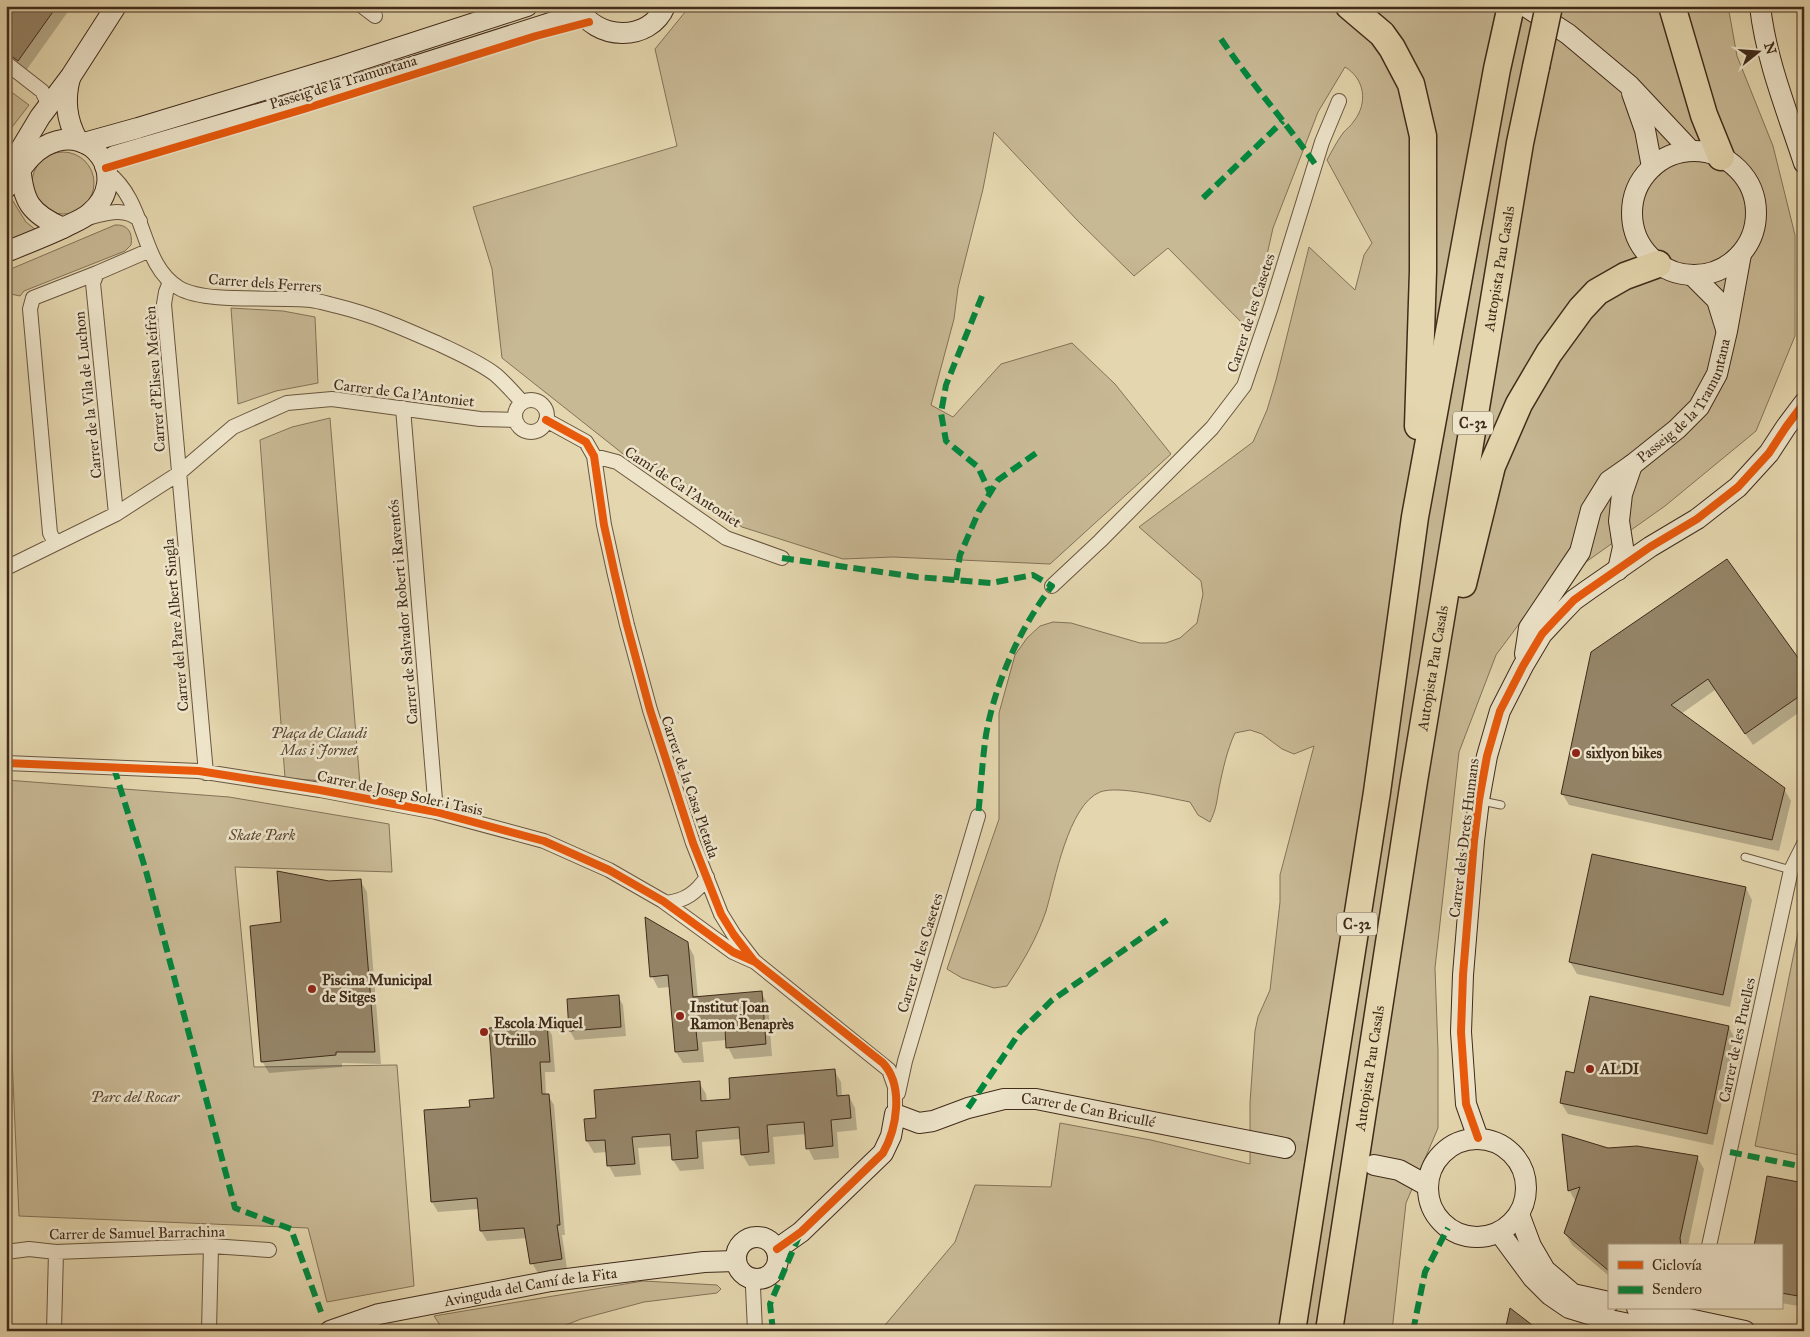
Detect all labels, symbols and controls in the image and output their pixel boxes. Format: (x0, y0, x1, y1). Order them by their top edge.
north arrow (1732, 28, 1782, 78)
text: N (1760, 40, 1780, 57)
street label: Passeig de la Tramuntana (267, 51, 420, 113)
street label: Autopista Pau Casals (1480, 205, 1518, 334)
street label: Carrer de les Casetes (1223, 251, 1279, 375)
street label: Carrer dels Ferrers (208, 270, 322, 296)
street label: Carrer d'Eliseu Meifrèn (141, 305, 169, 453)
street label: Carrer de la Vila de Luchon (70, 310, 106, 480)
street label: Passeig de la Tramuntana (1633, 336, 1734, 466)
street label: Carrer de Ca l'Antoniet (333, 375, 476, 411)
road number: C-32 (1453, 412, 1493, 434)
street label: Camí de Ca l'Antoniet (621, 443, 745, 532)
street label: Carrer de Salvador Robert i Raventós (384, 499, 422, 725)
street label: Carrer del Pare Albert Singla (159, 537, 193, 712)
street label: Autopista Pau Casals (1413, 604, 1452, 733)
street label: Carrer de la Casa Pletada (657, 713, 723, 861)
park label: Plaça de Claudi Mas i Jornet (271, 724, 368, 759)
place label: sixlyon bikes (1586, 744, 1662, 763)
marker: sixlyon bikes (1570, 747, 1582, 759)
street label: Carrer dels Drets Humans (1445, 757, 1483, 919)
street label: Carrer de Josep Soler i Tasis (315, 767, 485, 820)
park label: Skate Park (228, 826, 296, 844)
street label: Carrer de les Casetes (893, 891, 947, 1015)
road number: C-32 (1337, 912, 1377, 936)
place label: Piscina Municipal de Sitges (322, 971, 433, 1007)
street label: Carrer de les Pruelles (1715, 976, 1759, 1104)
marker: Piscina Municipal de Sitges (306, 983, 318, 995)
place label: Institut Joan Ramon Benaprès (690, 998, 794, 1034)
street label: Autopista Pau Casals (1351, 1004, 1388, 1133)
marker: Institut Joan Ramon Benaprès (674, 1010, 686, 1022)
place label: Escola Miquel Utrillo (494, 1014, 584, 1049)
marker: Escola Miquel Utrillo (478, 1026, 490, 1038)
place label: ALDI (1599, 1060, 1640, 1078)
marker: ALDI (1584, 1063, 1596, 1075)
park label: Parc del Rocar (91, 1088, 180, 1106)
street label: Carrer de Can Bricullé (1021, 1090, 1158, 1131)
street label: Carrer de Samuel Barrachina (49, 1222, 226, 1244)
legend (1608, 1244, 1782, 1310)
text: Ciclovía (1652, 1256, 1703, 1274)
street label: Avinguda del Camí de la Fita (442, 1264, 619, 1310)
text: Sendero (1652, 1280, 1702, 1298)

